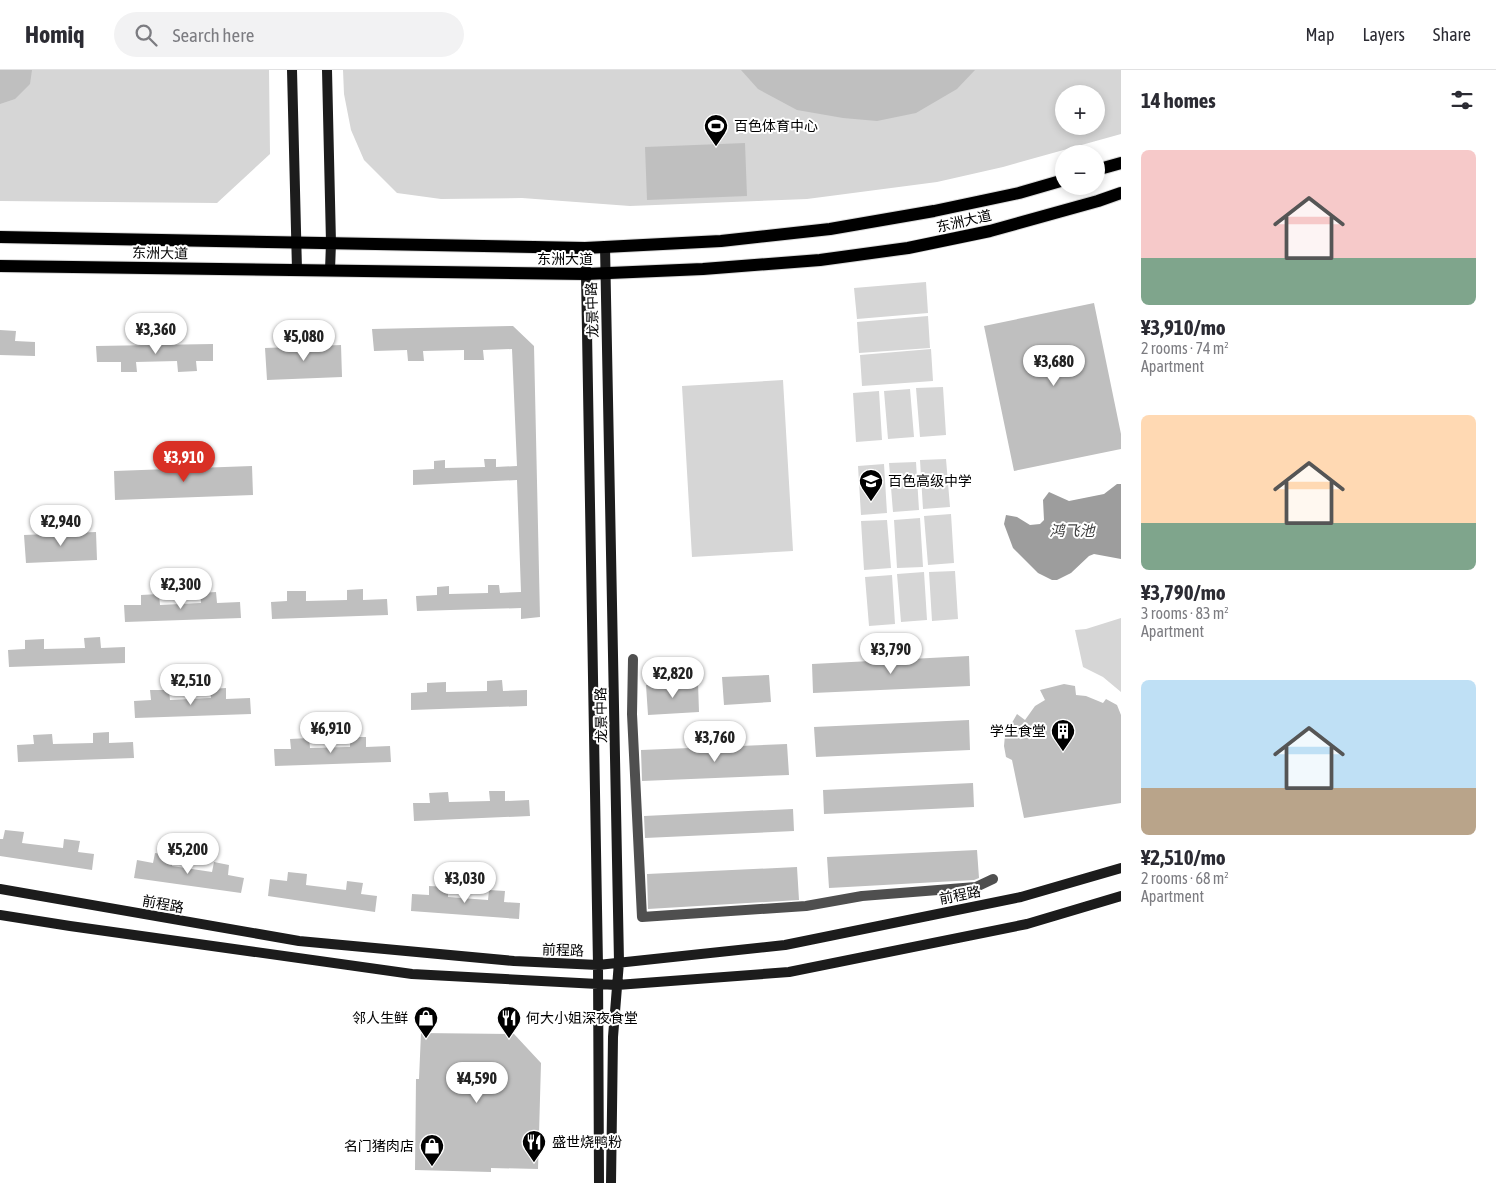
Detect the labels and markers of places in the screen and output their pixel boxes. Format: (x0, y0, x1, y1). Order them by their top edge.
sports icon: 百色体育中心 (703, 113, 729, 147)
place label: 百色体育中心 (734, 118, 818, 134)
pin: ¥3,360 (115, 312, 197, 355)
pin: ¥5,080 (263, 320, 345, 362)
pin: ¥3,680 (1013, 344, 1095, 387)
pin: ¥3,910 (143, 440, 225, 483)
school or university icon: 百色高级中学 (858, 468, 884, 502)
place label: 百色高级中学 (888, 473, 972, 489)
pin: ¥2,940 (20, 504, 102, 547)
pin: ¥2,300 (140, 568, 222, 610)
pin: ¥3,790 (850, 632, 932, 675)
pin: ¥2,820 (632, 656, 714, 699)
pin: ¥2,510 (150, 664, 232, 706)
pin: ¥6,910 (290, 712, 372, 754)
building icon: 学生食堂 (1050, 718, 1076, 752)
pin: ¥3,760 (674, 720, 756, 763)
place label: 学生食堂 (990, 723, 1046, 739)
pin: ¥5,200 (147, 832, 229, 875)
pin: ¥3,030 (424, 862, 506, 904)
shop icon: 邻人生鲜 (413, 1005, 439, 1039)
restaurant icon: 何大小姐深夜食堂 (496, 1005, 522, 1039)
place label: 邻人生鲜 (352, 1010, 408, 1026)
place label: 何大小姐深夜食堂 (526, 1010, 638, 1026)
pin: ¥4,590 (436, 1062, 518, 1104)
restaurant icon: 盛世烧鸭粉 (521, 1129, 547, 1163)
shop icon: 名门猪肉店 (419, 1133, 445, 1167)
place label: 盛世烧鸭粉 (552, 1134, 622, 1150)
place label: 名门猪肉店 (344, 1138, 414, 1154)

